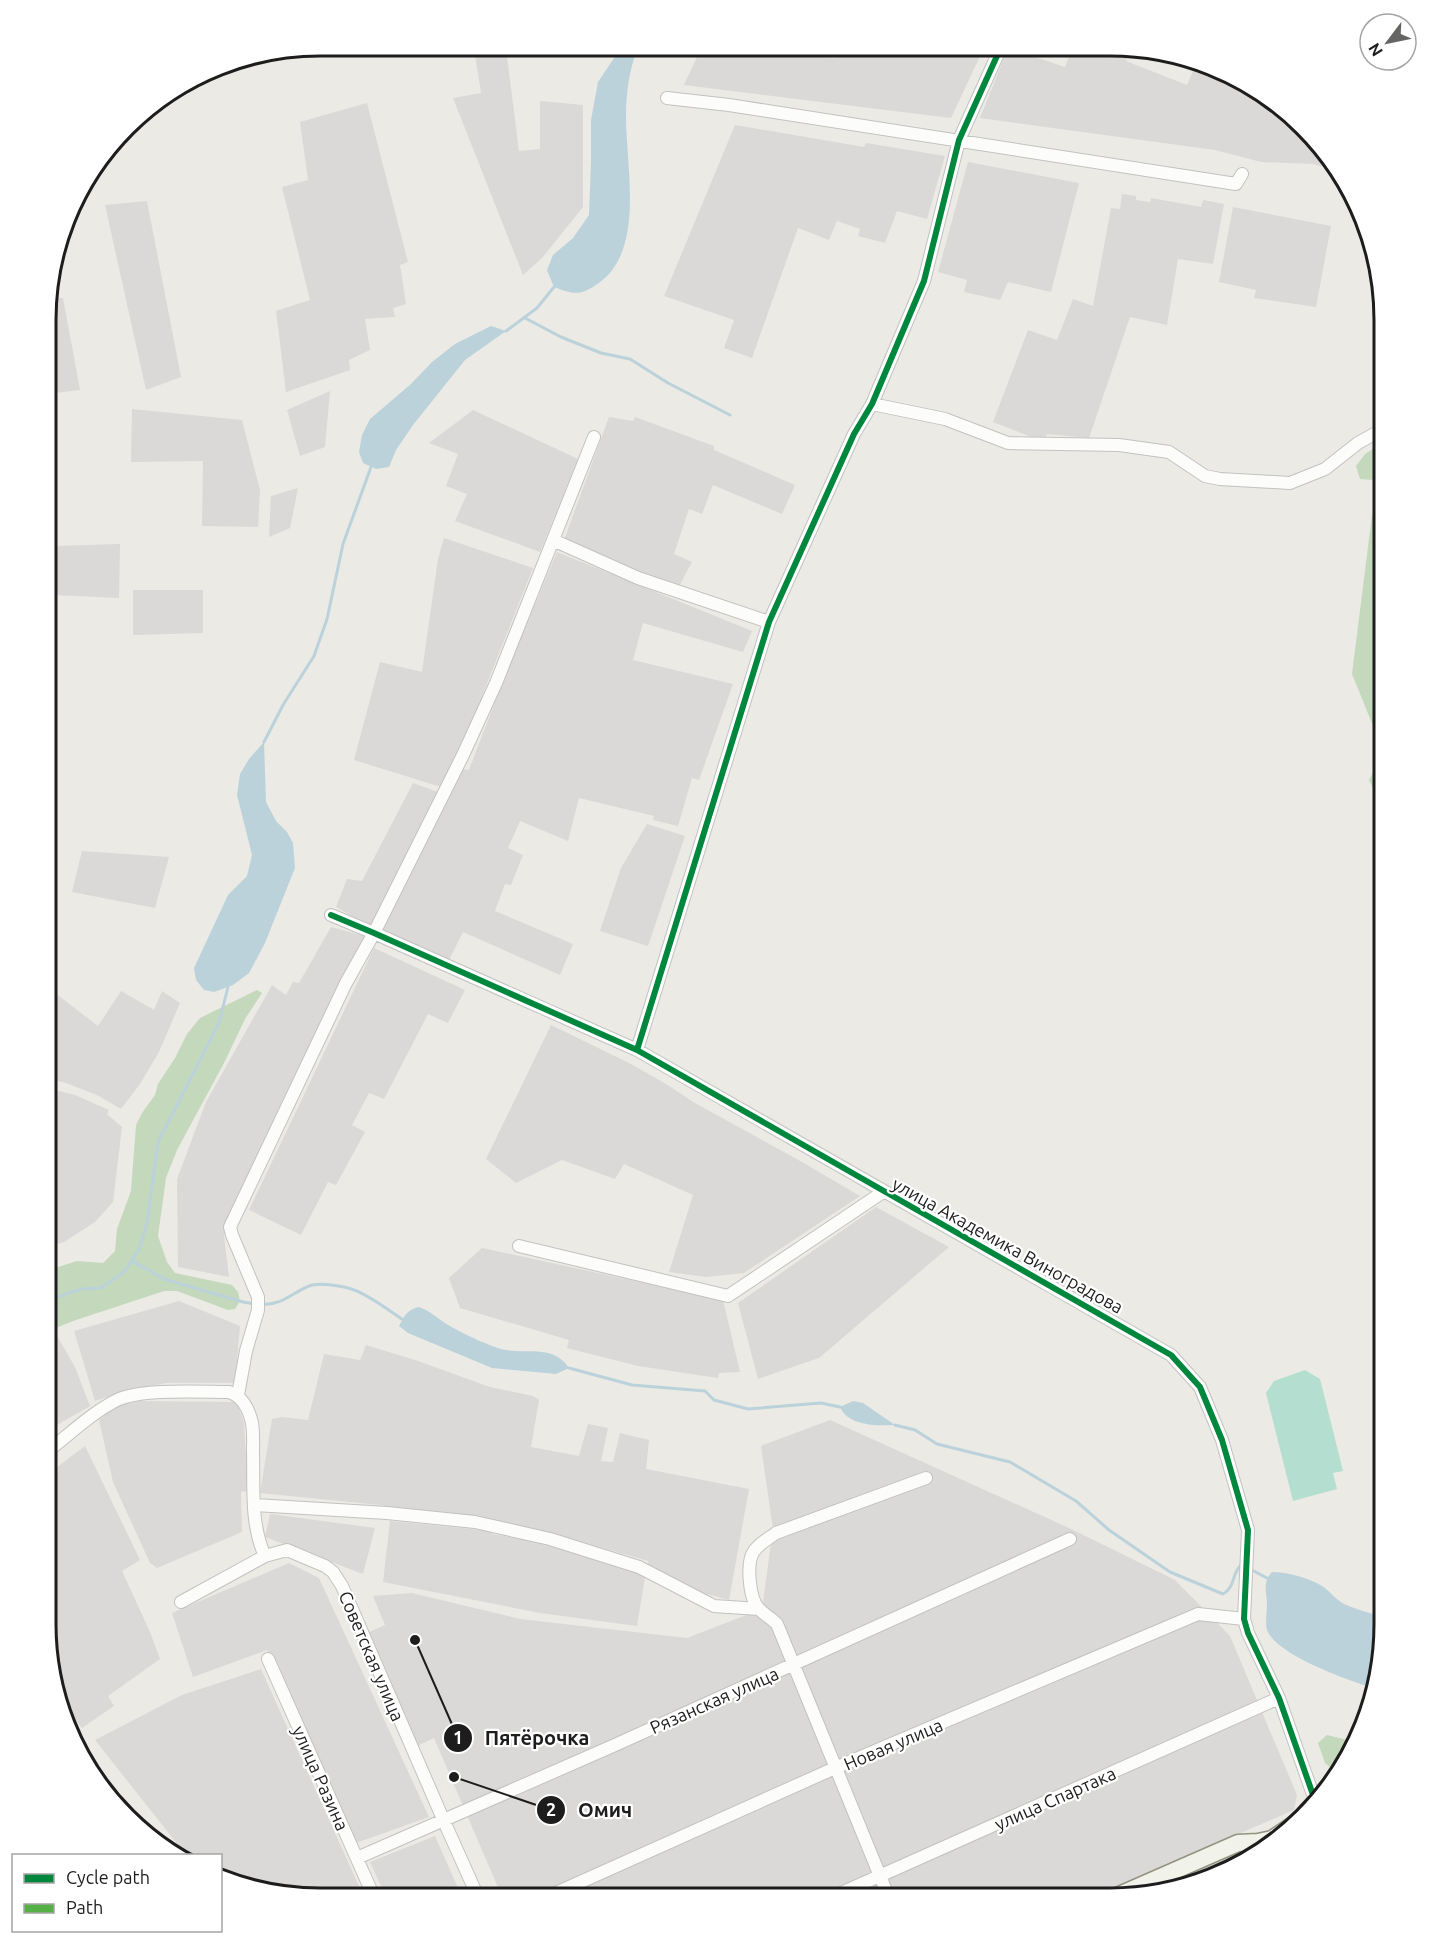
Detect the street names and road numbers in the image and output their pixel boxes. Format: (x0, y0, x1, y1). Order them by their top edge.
street label: улица Академика Виноградова (889, 1173, 1127, 1317)
street label: Советская улица (336, 1588, 408, 1724)
street label: Рязанская улица (647, 1663, 781, 1737)
street label: Новая улица (841, 1714, 945, 1774)
street label: улица Разина (289, 1723, 353, 1833)
street label: улица Спартака (991, 1762, 1119, 1834)

